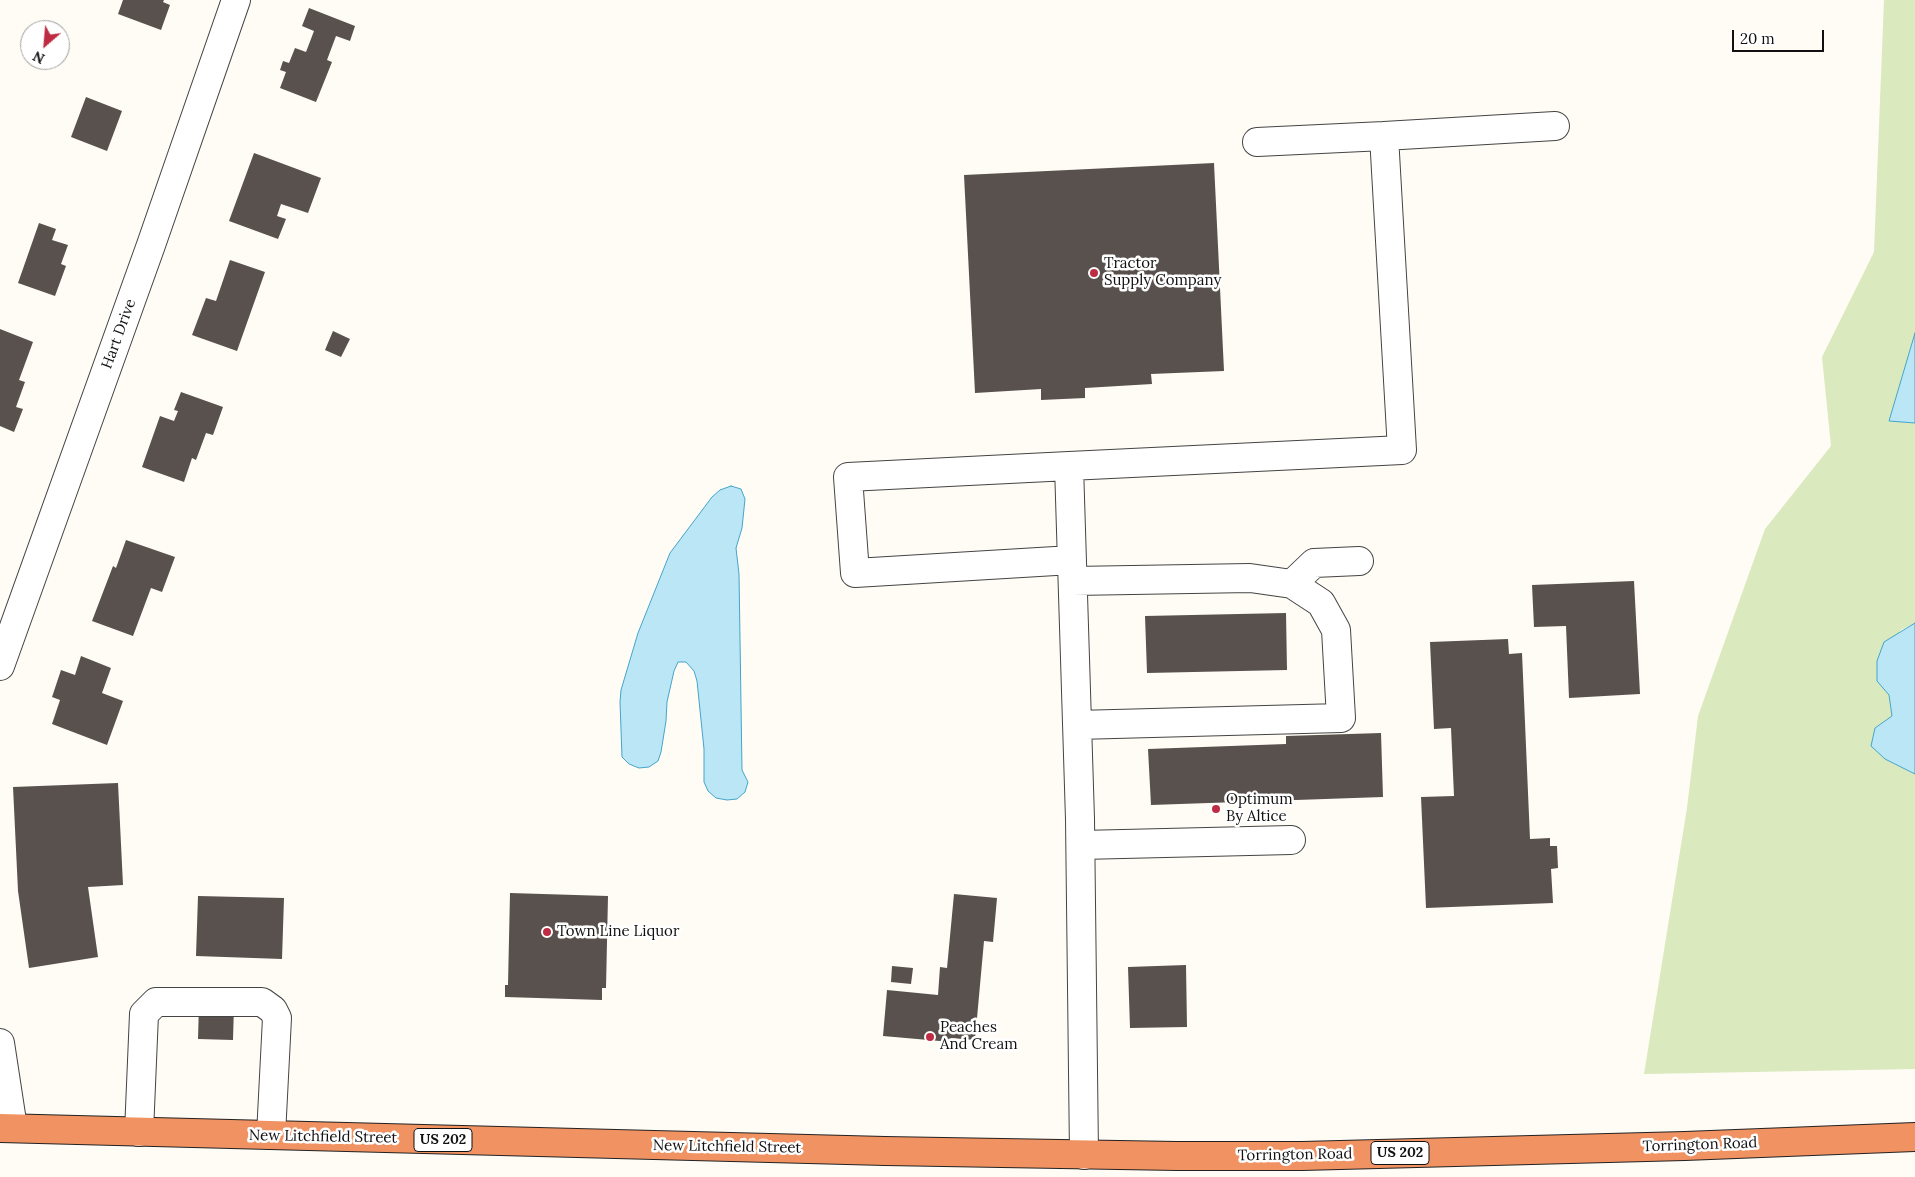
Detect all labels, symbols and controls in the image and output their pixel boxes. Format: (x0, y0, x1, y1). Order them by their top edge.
north arrow (20, 20, 70, 70)
scale bar (1735, 20, 1828, 52)
text: 20 m (1740, 29, 1775, 48)
text: N (30, 47, 48, 68)
place label: Tractor Supply Company (1104, 255, 1221, 290)
marker: Tractor Supply Company (1088, 267, 1100, 279)
street label: Hart Drive (98, 297, 140, 371)
place label: Optimum By Altice (1226, 791, 1293, 826)
marker: Optimum By Altice (1210, 803, 1222, 815)
place label: Town Line Liquor (557, 923, 679, 941)
marker: Town Line Liquor (541, 926, 553, 938)
place label: Peaches And Cream (940, 1019, 1018, 1054)
marker: Peaches And Cream (924, 1031, 936, 1043)
street label: New Litchfield Street (249, 1127, 397, 1147)
road number: US 202 (414, 1128, 472, 1152)
street label: Torrington Road (1642, 1134, 1758, 1156)
street label: New Litchfield Street (653, 1137, 801, 1157)
road number: US 202 (1371, 1142, 1429, 1164)
street label: Torrington Road (1238, 1145, 1352, 1165)

